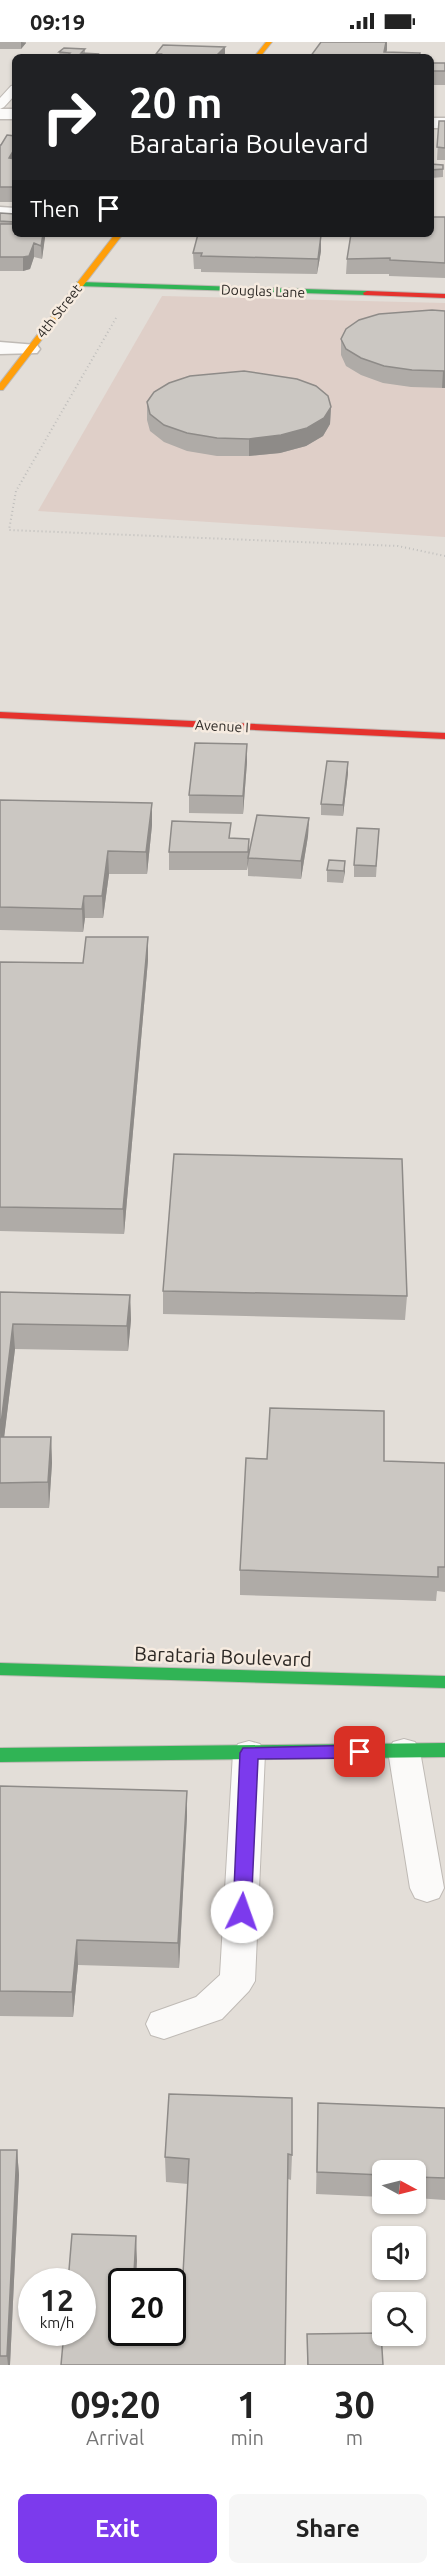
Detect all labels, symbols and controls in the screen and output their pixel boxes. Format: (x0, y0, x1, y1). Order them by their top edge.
text: 09:19 (30, 9, 85, 34)
icon: right (30, 78, 108, 156)
text: 20 m (129, 79, 223, 126)
text: Barataria Boulevard (129, 128, 369, 158)
icon: arrive (92, 192, 125, 225)
text: Then (30, 196, 80, 221)
street label: 4th Street (33, 281, 85, 341)
street label: Douglas Lane (221, 282, 305, 300)
street label: Avenue I (195, 717, 249, 735)
street label: Barataria Boulevard (134, 1641, 312, 1671)
pin (334, 1726, 385, 1777)
icon: arrive (343, 1735, 376, 1768)
position arrow (210, 1880, 274, 1944)
north arrow (372, 2160, 426, 2214)
map controls (372, 2160, 426, 2346)
button: sound (372, 2226, 426, 2280)
speed limit sign: 20 (108, 2268, 186, 2346)
text: 12 (40, 2283, 74, 2317)
button: search (372, 2292, 426, 2346)
text: km/h (40, 2314, 74, 2331)
text: 09:20 (70, 2384, 160, 2425)
text: 1 (237, 2384, 257, 2425)
text: 30 (334, 2384, 375, 2425)
text: Arrival (86, 2426, 144, 2449)
text: min (230, 2426, 264, 2449)
text: m (346, 2426, 363, 2449)
button: Exit (18, 2494, 217, 2563)
button: Share (229, 2494, 427, 2563)

